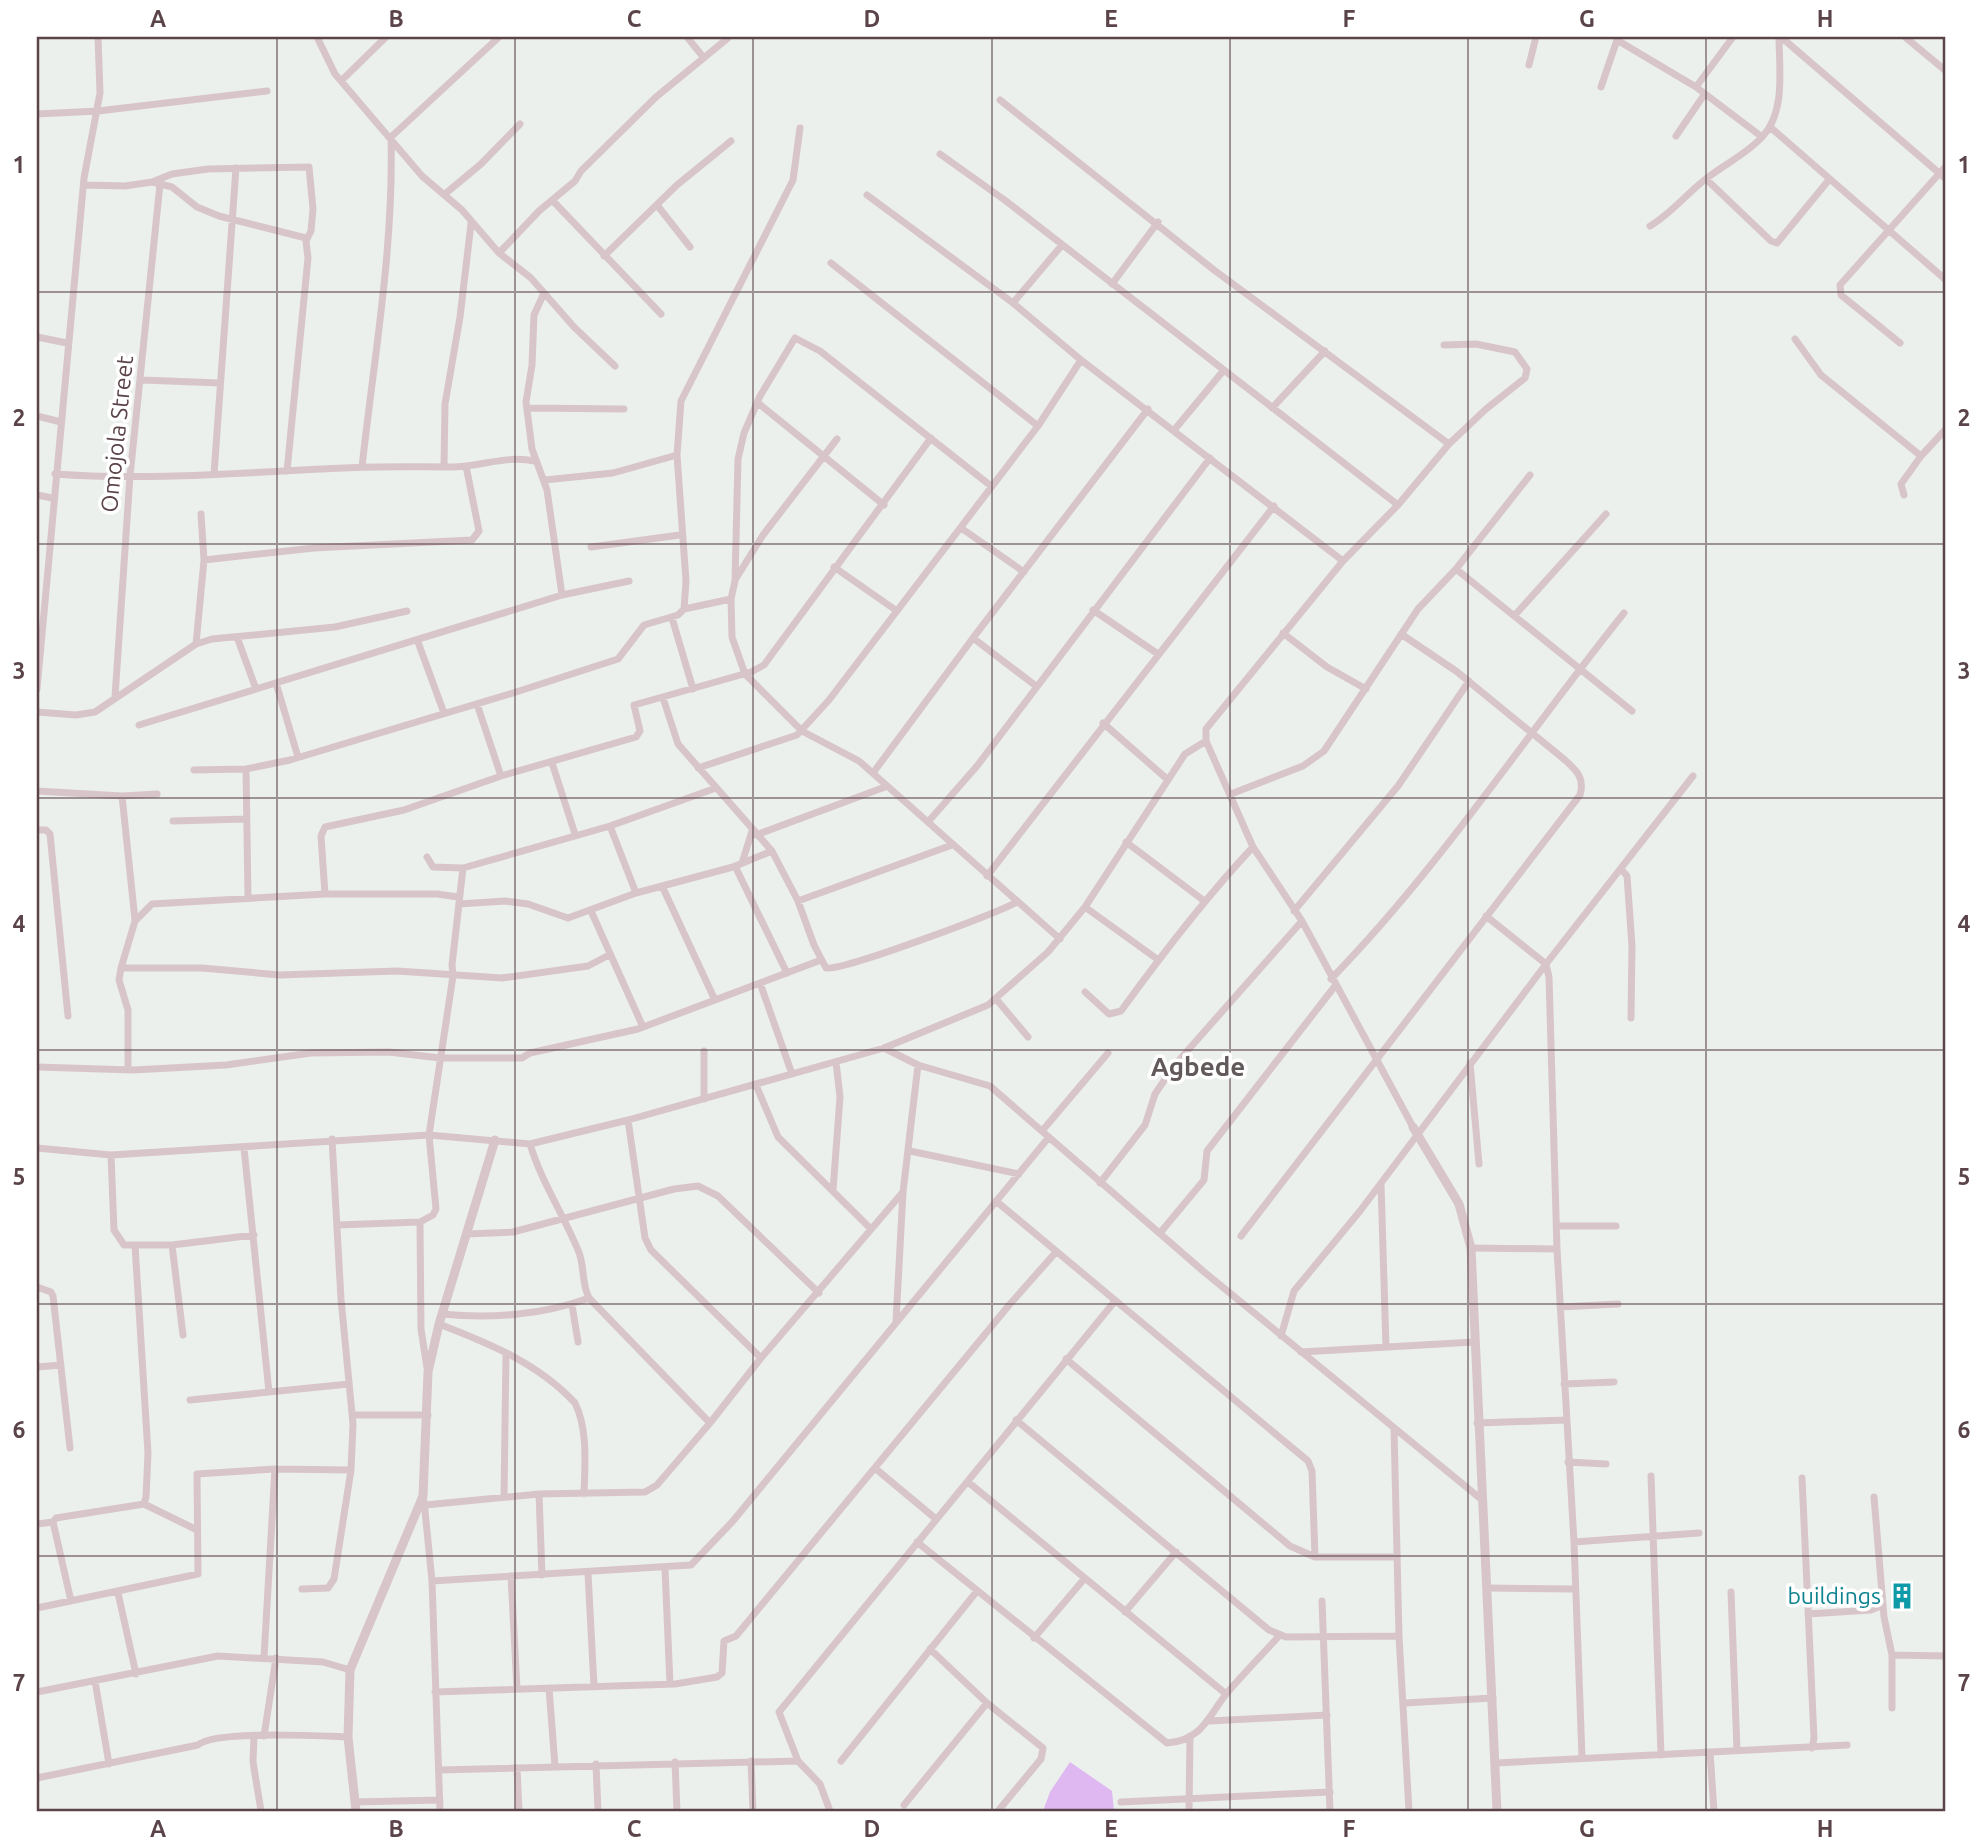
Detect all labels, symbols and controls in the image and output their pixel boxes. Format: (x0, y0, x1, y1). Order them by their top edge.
text: A (150, 6, 166, 31)
text: B (388, 6, 404, 31)
text: C (627, 6, 642, 31)
text: D (864, 6, 880, 31)
text: E (1104, 6, 1118, 31)
text: F (1343, 6, 1356, 31)
text: G (1579, 6, 1595, 31)
text: H (1817, 6, 1833, 31)
text: 1 (13, 152, 25, 177)
text: 1 (1958, 152, 1970, 177)
street label: Omojola Street (96, 354, 137, 514)
text: 2 (13, 405, 25, 430)
text: 2 (1958, 405, 1970, 430)
text: 3 (13, 658, 25, 683)
text: 3 (1958, 658, 1970, 683)
text: 4 (13, 911, 26, 936)
text: 4 (1958, 911, 1971, 936)
district label: Agbede (1151, 1052, 1245, 1081)
text: 5 (13, 1164, 25, 1189)
text: 5 (1958, 1164, 1970, 1189)
text: 6 (13, 1417, 26, 1442)
text: 6 (1958, 1417, 1971, 1442)
building icon: buildings (1887, 1581, 1917, 1611)
place label: buildings (1787, 1583, 1881, 1608)
text: 7 (13, 1670, 25, 1695)
text: 7 (1958, 1670, 1970, 1695)
text: A (150, 1816, 166, 1841)
text: B (388, 1816, 404, 1841)
text: C (627, 1816, 642, 1841)
text: D (864, 1816, 880, 1841)
text: E (1104, 1816, 1118, 1841)
text: F (1343, 1816, 1356, 1841)
text: G (1579, 1816, 1595, 1841)
text: H (1817, 1816, 1833, 1841)

